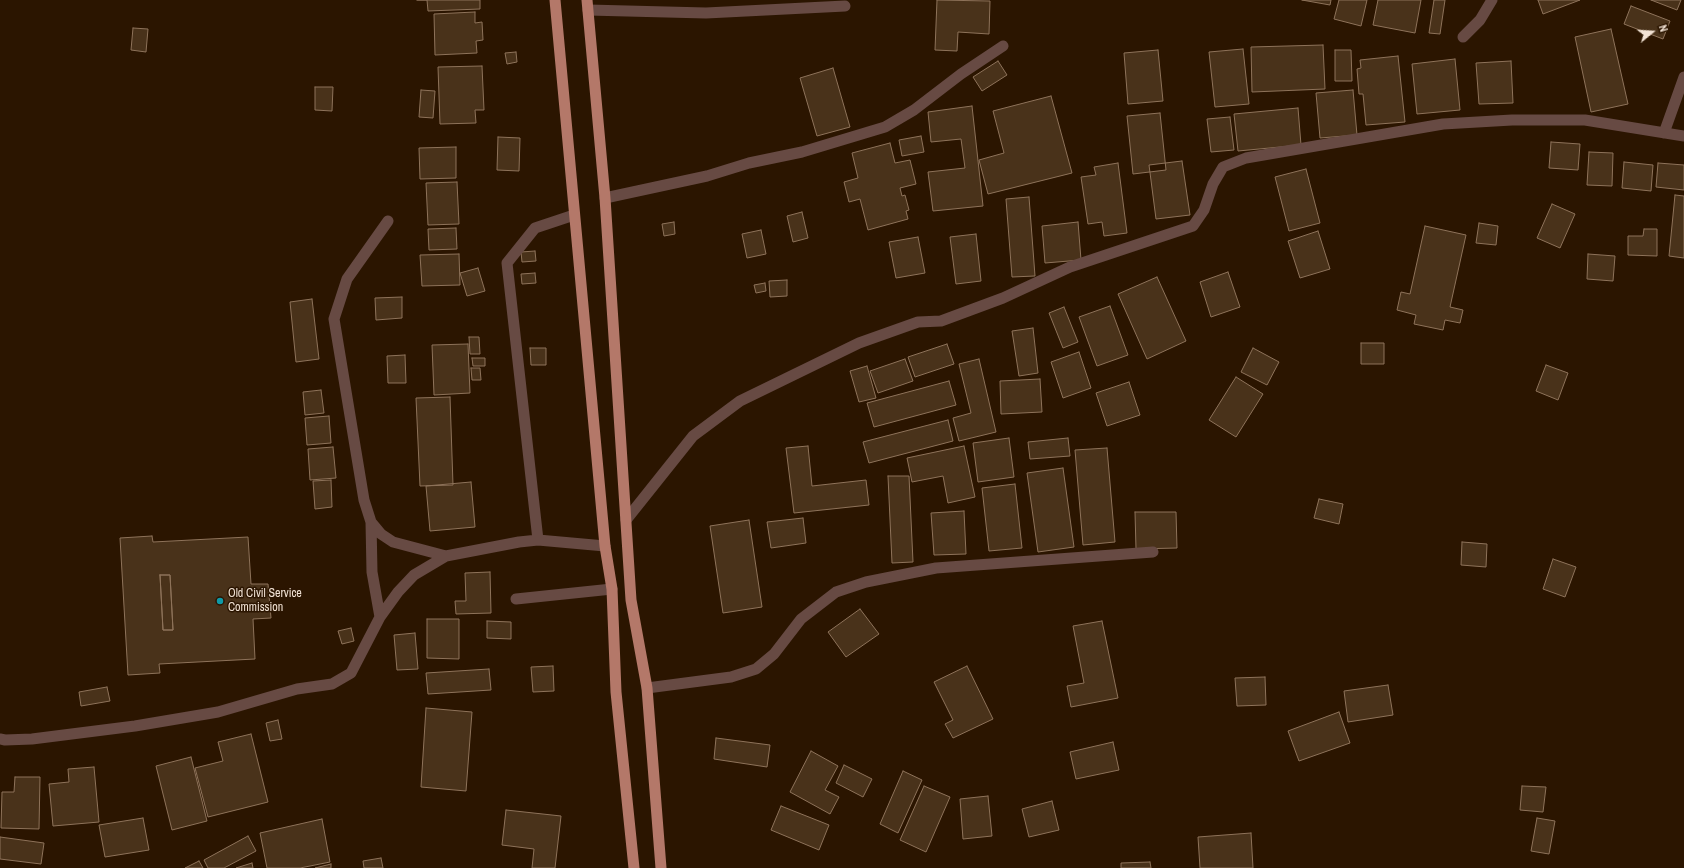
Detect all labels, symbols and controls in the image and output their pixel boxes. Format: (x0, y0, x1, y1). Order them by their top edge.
north arrow (1632, 12, 1672, 52)
text: N (1656, 23, 1671, 34)
place label: Old Civil Service Commission (228, 587, 302, 615)
marker: Old Civil Service Commission (215, 596, 225, 606)

